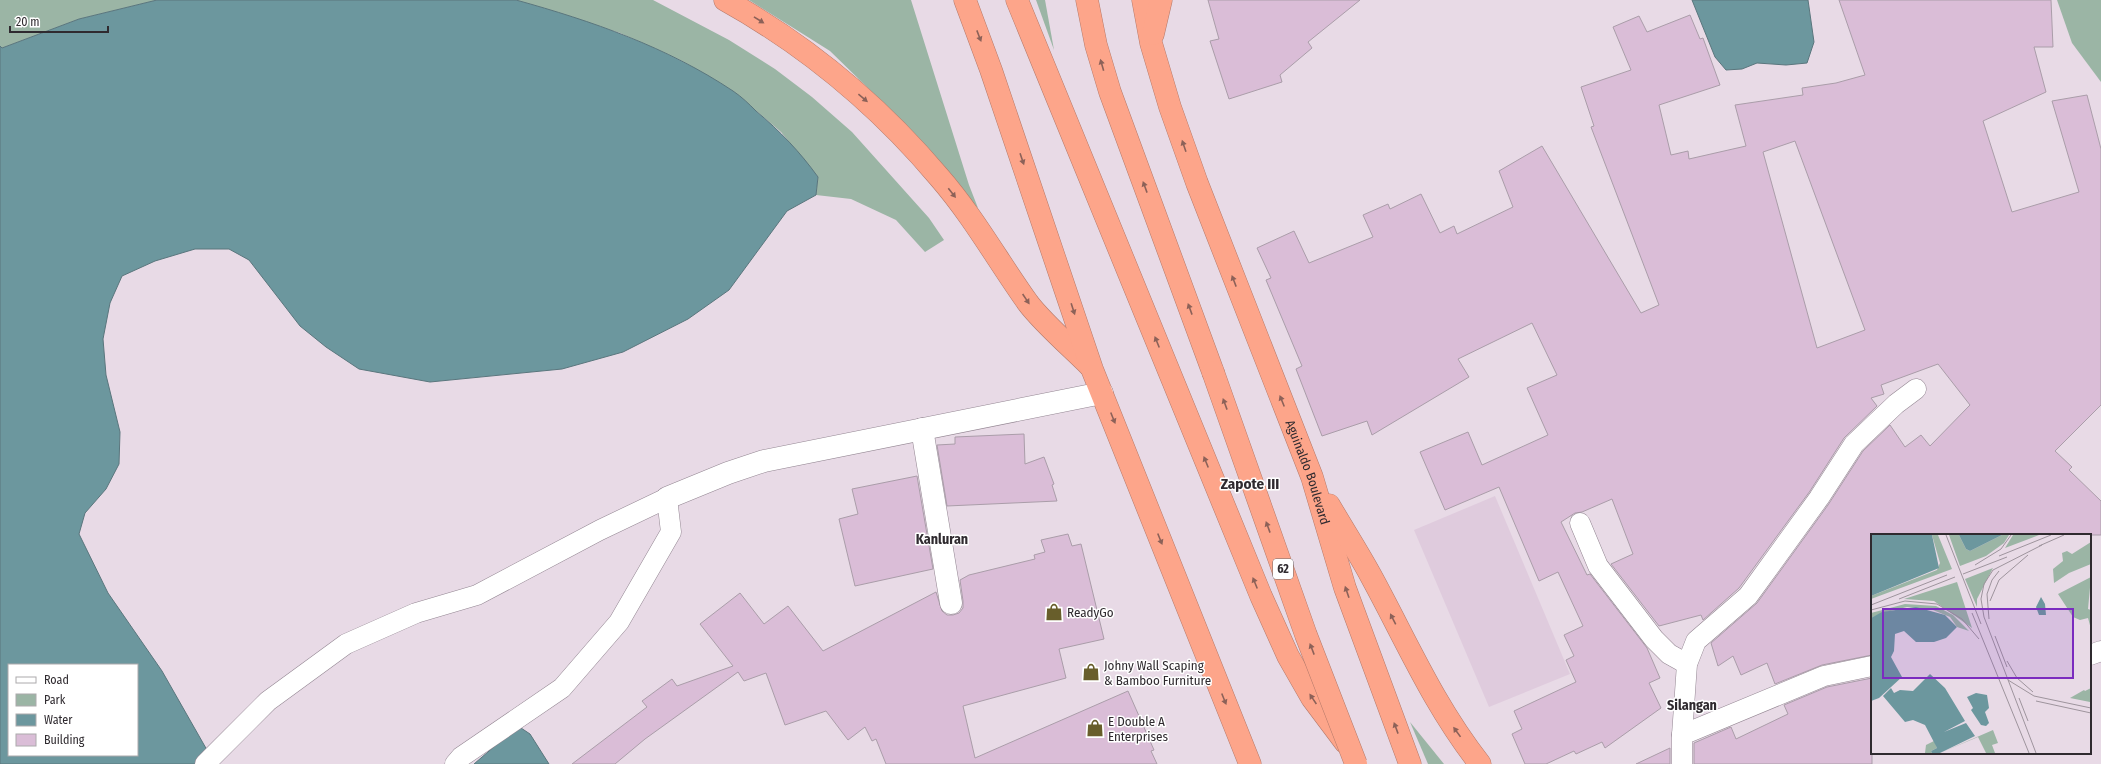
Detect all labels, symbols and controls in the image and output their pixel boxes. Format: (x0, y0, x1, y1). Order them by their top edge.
scale bar (10, 8, 108, 34)
text: 20 m (16, 15, 40, 29)
one-way arrow (753, 17, 765, 24)
one-way arrow (976, 31, 982, 43)
one-way arrow (1099, 58, 1105, 70)
one-way arrow (857, 93, 868, 102)
one-way arrow (1180, 140, 1186, 152)
one-way arrow (1019, 154, 1025, 166)
one-way arrow (1141, 181, 1147, 193)
one-way arrow (947, 187, 956, 198)
one-way arrow (1231, 274, 1237, 286)
one-way arrow (1022, 294, 1030, 304)
one-way arrow (1070, 303, 1076, 315)
one-way arrow (1187, 303, 1193, 315)
one-way arrow (1154, 336, 1160, 347)
one-way arrow (1279, 396, 1285, 407)
one-way arrow (1222, 398, 1228, 410)
one-way arrow (1110, 412, 1116, 424)
street label: Aguinaldo Boulevard (1282, 418, 1333, 526)
one-way arrow (1203, 457, 1209, 468)
district label: Zapote III (1221, 475, 1279, 493)
one-way arrow (1265, 520, 1271, 532)
district label: Kanluran (916, 531, 968, 548)
one-way arrow (1158, 533, 1164, 545)
inset map (1871, 534, 2091, 754)
road number: 62 (1273, 559, 1293, 579)
one-way arrow (1252, 576, 1258, 588)
one-way arrow (1344, 586, 1350, 598)
shop icon: ReadyGo (1044, 602, 1064, 622)
place label: ReadyGo (1067, 605, 1114, 620)
one-way arrow (1390, 614, 1396, 625)
one-way arrow (1309, 643, 1315, 655)
place label: Johny Wall Scaping & Bamboo Furniture (1104, 658, 1211, 688)
shop icon: Johny Wall Scaping & Bamboo Furniture (1081, 662, 1101, 682)
legend (8, 664, 138, 756)
text: Road (44, 673, 69, 687)
text: Park (44, 693, 66, 707)
one-way arrow (1221, 693, 1227, 705)
one-way arrow (1309, 694, 1317, 704)
district label: Silangan (1667, 697, 1717, 714)
text: Water (44, 713, 73, 727)
place label: E Double A Enterprises (1108, 714, 1169, 744)
shop icon: E Double A Enterprises (1085, 718, 1105, 738)
one-way arrow (1392, 721, 1398, 733)
one-way arrow (1453, 727, 1461, 738)
text: Building (44, 733, 85, 747)

